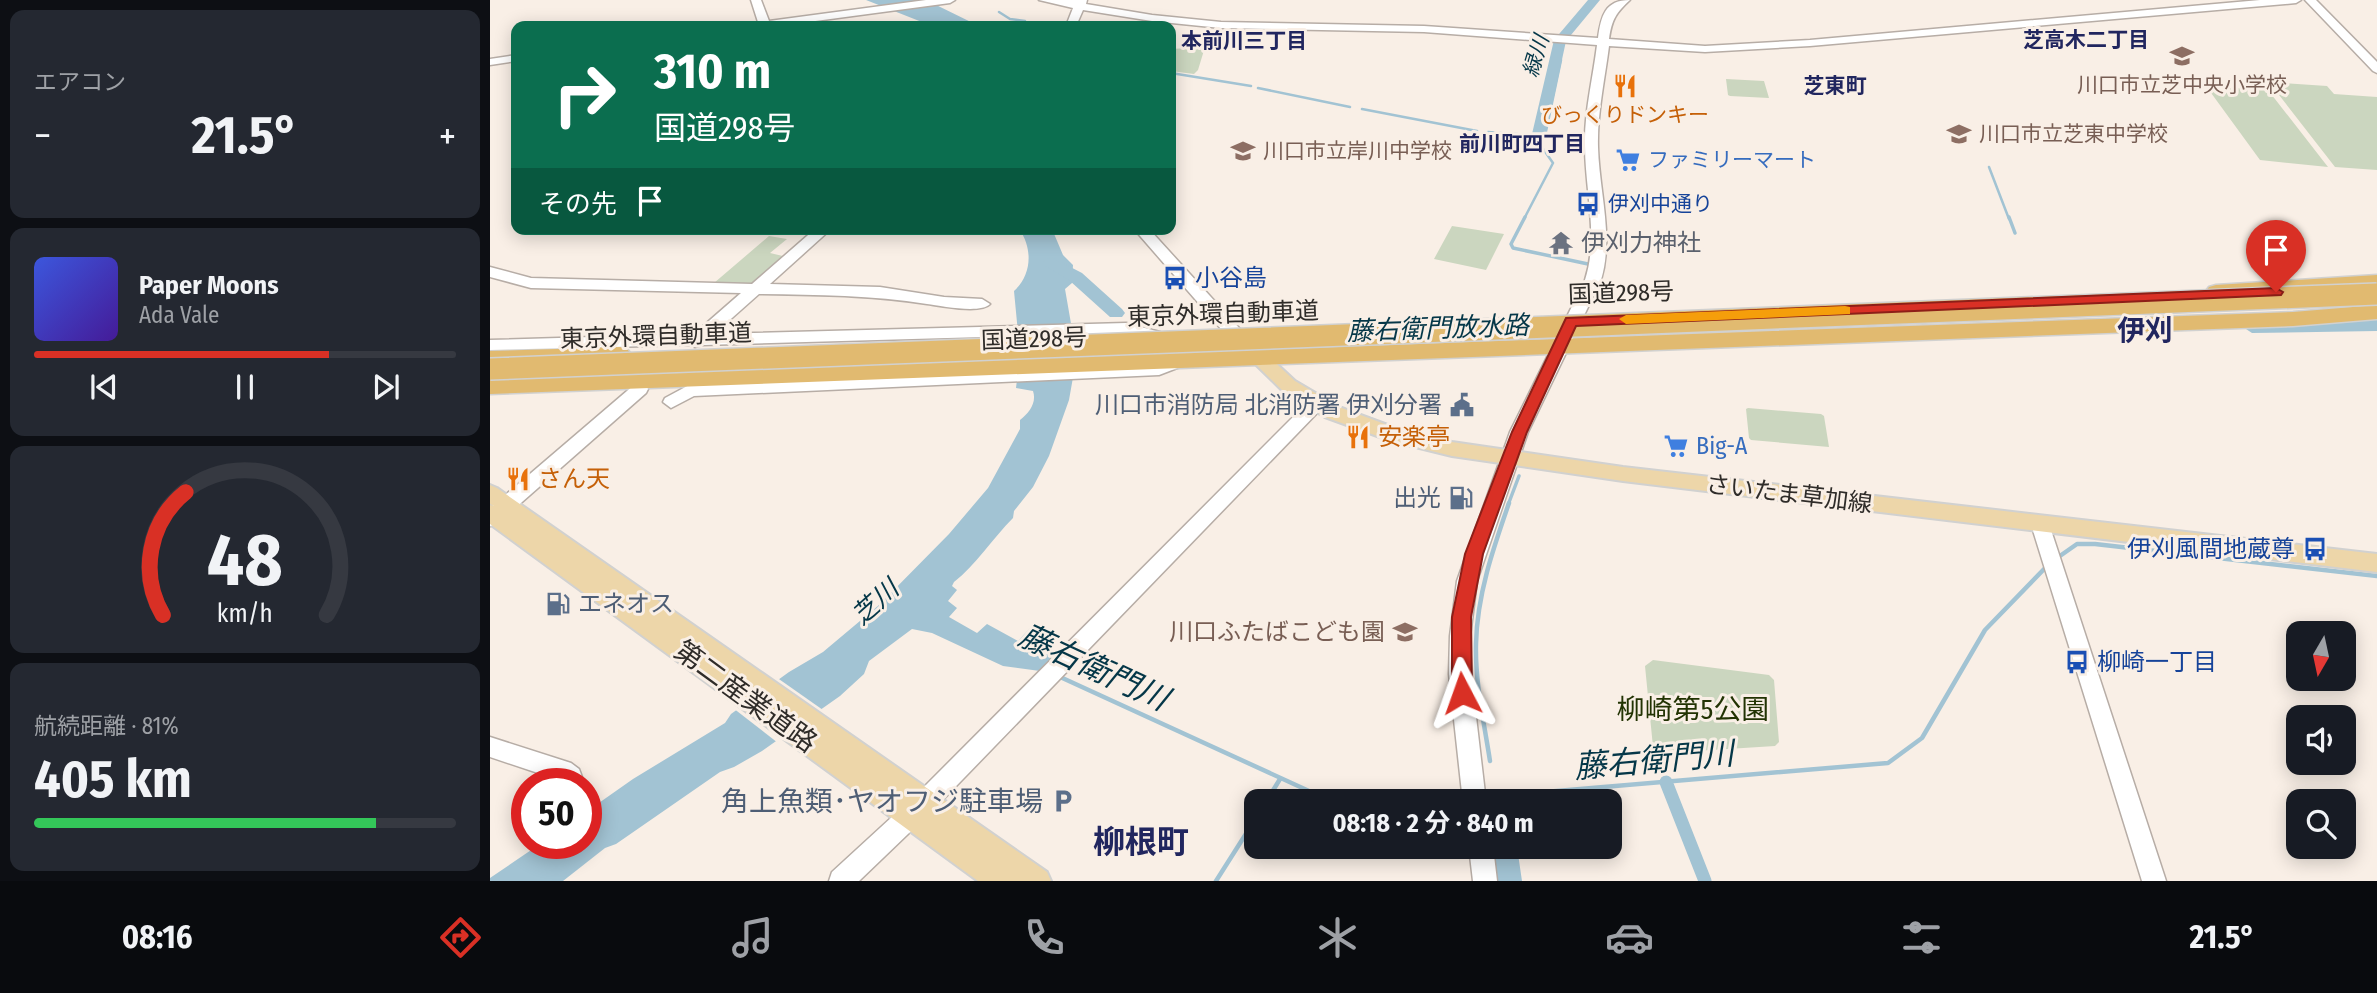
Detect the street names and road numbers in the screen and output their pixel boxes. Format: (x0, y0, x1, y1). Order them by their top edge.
street label: 国道298号 (1567, 277, 1675, 309)
street label: 東京外環自動車道 (1127, 297, 1319, 331)
street label: 東京外環自動車道 (560, 319, 752, 353)
street label: 国道298号 (980, 323, 1088, 355)
street label: さいたま草加線 (1704, 470, 1874, 518)
street label: 第二産業道路 (668, 634, 823, 759)

